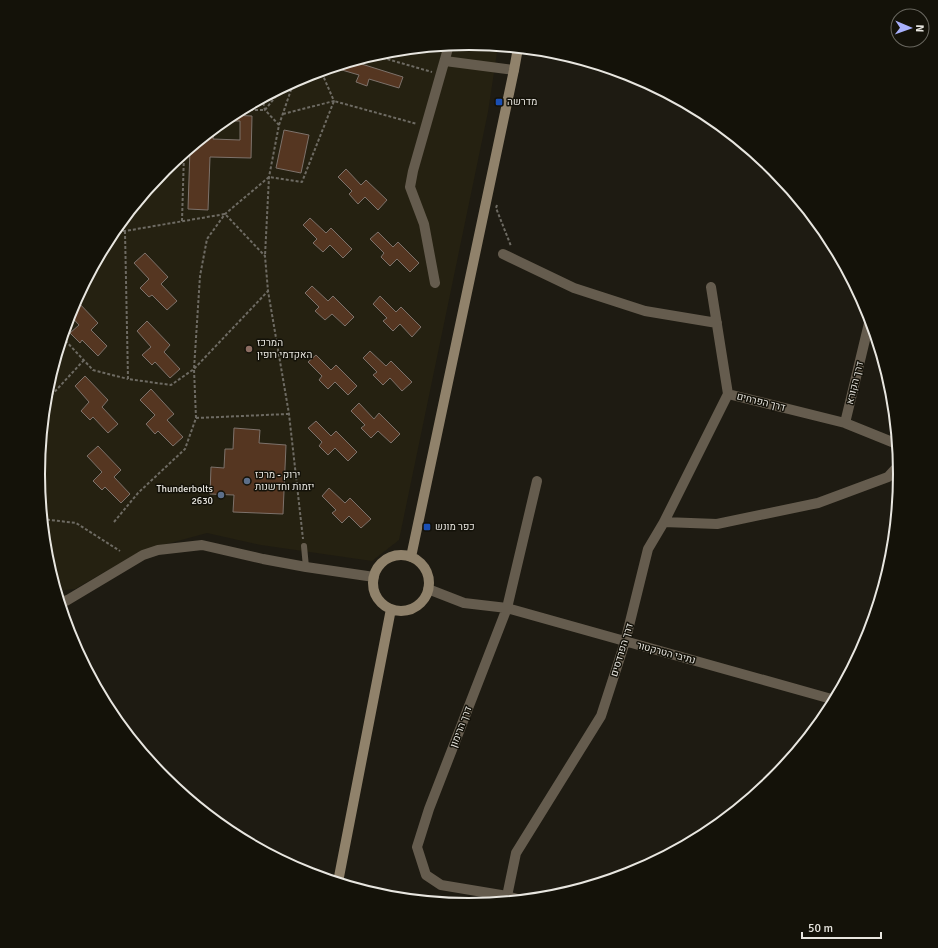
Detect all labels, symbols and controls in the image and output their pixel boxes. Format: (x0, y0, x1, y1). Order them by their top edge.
north arrow (890, 8, 930, 48)
text: N (913, 24, 926, 32)
place label: מדרשה (507, 96, 537, 108)
marker: מדרשה (494, 97, 504, 107)
place label: המרכז האקדמי רופין (257, 337, 312, 361)
marker: המרכז האקדמי רופין (244, 344, 254, 354)
street label: דרך הקורא (844, 360, 866, 406)
street label: דרך הפרחים (735, 390, 787, 414)
place label: ירוק - מרכז יזמות וחדשנות (255, 469, 314, 493)
marker: ירוק - מרכז יזמות וחדשנות (242, 476, 252, 486)
place label: Thunderbolts 2630 (157, 483, 214, 507)
marker: Thunderbolts 2630 (216, 490, 226, 500)
place label: כפר מונש (435, 521, 475, 533)
marker: כפר מונש (422, 522, 432, 532)
street label: דרך הפרדסים (608, 622, 636, 678)
street label: נתיבי הטרקטור (635, 639, 697, 667)
street label: דרך הרימון (448, 705, 474, 749)
scale bar (802, 914, 881, 940)
text: 50 m (808, 921, 833, 936)

